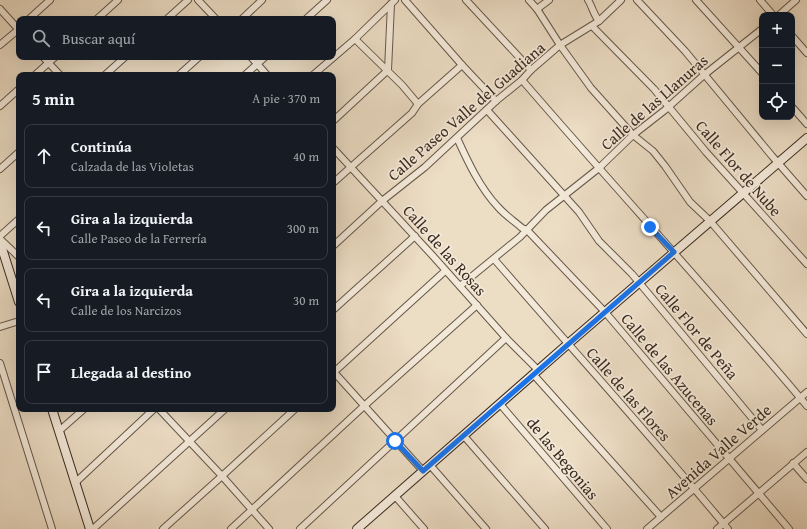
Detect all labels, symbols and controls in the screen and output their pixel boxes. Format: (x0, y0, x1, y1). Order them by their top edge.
map controls (759, 12, 795, 120)
button: + (759, 12, 795, 48)
search box (16, 16, 336, 60)
icon: search (30, 27, 52, 49)
text: Buscar aquí (62, 28, 135, 49)
street label: Calle Paseo Valle del Guadiana (382, 35, 550, 186)
street label: Calle de las Llanuras (595, 48, 713, 156)
button: − (759, 48, 795, 84)
button: locate (759, 84, 795, 120)
text: 5 min (32, 86, 74, 111)
text: A pie · 370 m (252, 89, 320, 108)
street label: Calle Flor de Nube (690, 114, 788, 222)
text: Continúa (71, 136, 132, 157)
icon: ahead (33, 145, 55, 167)
text: 40 m (293, 147, 319, 166)
text: Calzada de las Violetas (71, 157, 194, 176)
street label: Calle de las Rosas (397, 199, 493, 301)
text: Gira a la izquierda (71, 208, 193, 229)
icon: left (33, 217, 55, 239)
route end (641, 218, 659, 236)
text: 300 m (287, 219, 319, 238)
text: Calle Paseo de la Ferrería (71, 229, 207, 248)
street label: Calle Flor de Peña (650, 278, 745, 385)
text: Gira a la izquierda (71, 280, 193, 301)
icon: left (33, 289, 55, 311)
text: 30 m (293, 291, 319, 310)
text: Calle de los Narcizos (71, 301, 181, 320)
street label: Calle de las Azucenas (616, 307, 724, 431)
street label: Calle de las Flores (581, 341, 677, 447)
icon: arrive (33, 361, 55, 383)
text: Llegada al destino (71, 362, 191, 383)
street label: Avenida Valle Verde (660, 398, 776, 504)
street label: de las Begonias (521, 411, 605, 505)
route start (386, 432, 404, 450)

